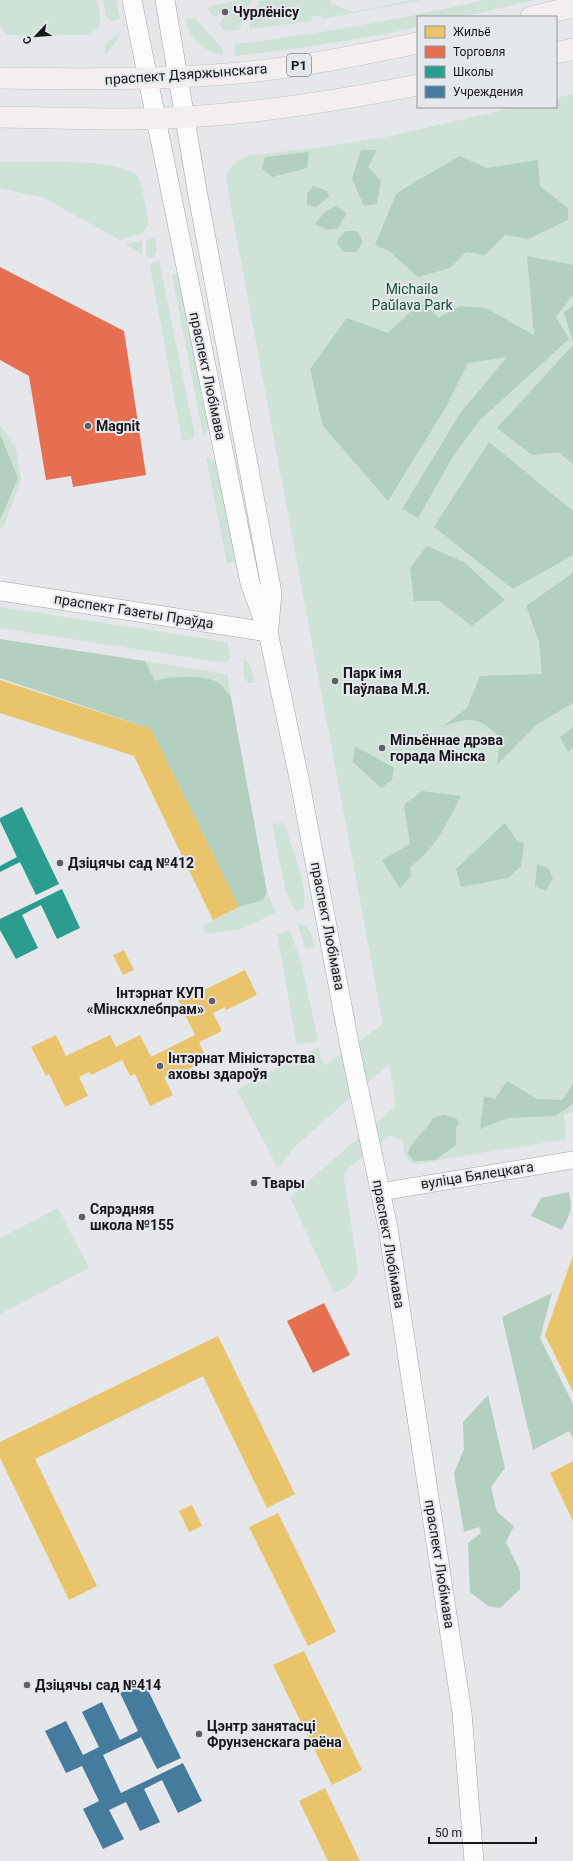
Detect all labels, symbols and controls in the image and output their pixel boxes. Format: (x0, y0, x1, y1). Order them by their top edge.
place label: Чурлёнісу (233, 4, 300, 20)
marker: Чурлёнісу (220, 7, 230, 17)
north arrow (16, 16, 56, 56)
legend (417, 16, 557, 108)
text: Жильё (453, 25, 491, 39)
text: С (20, 34, 35, 46)
text: Торговля (453, 45, 505, 59)
road number: Р1 (287, 54, 311, 76)
street label: праспект Дзяржынскага (104, 60, 268, 88)
text: Школы (453, 65, 494, 79)
text: Учреждения (453, 85, 523, 99)
park label: Michaila Paŭlava Park (372, 281, 453, 313)
street label: праспект Любімава (187, 311, 229, 441)
place label: Magnit (96, 418, 140, 434)
marker: Magnit (83, 421, 93, 431)
street label: праспект Газеты Праўда (53, 590, 215, 632)
place label: Парк імя Паўлава М.Я. (343, 665, 430, 697)
marker: Парк імя Паўлава М.Я. (330, 676, 340, 686)
place label: Мільённае дрэва горада Мінска (390, 732, 503, 764)
marker: Мільённае дрэва горада Мінска (377, 743, 387, 753)
place label: Дзіцячы сад №412 (68, 855, 194, 871)
marker: Дзіцячы сад №412 (55, 858, 65, 868)
street label: праспект Любімава (308, 861, 348, 991)
place label: Інтэрнат КУП «Мінскхлебпрам» (87, 985, 204, 1017)
marker: Інтэрнат КУП «Мінскхлебпрам» (207, 996, 217, 1006)
place label: Інтэрнат Міністэрства аховы здароўя (168, 1050, 316, 1082)
marker: Інтэрнат Міністэрства аховы здароўя (155, 1061, 165, 1071)
street label: вуліца Бялецкага (419, 1158, 535, 1192)
place label: Твары (262, 1175, 305, 1191)
marker: Твары (249, 1178, 259, 1188)
street label: праспект Любімава (370, 1178, 408, 1310)
place label: Сярэдняя школа №155 (90, 1201, 174, 1233)
marker: Сярэдняя школа №155 (77, 1212, 87, 1222)
street label: праспект Любімава (422, 1498, 458, 1630)
place label: Дзіцячы сад №414 (35, 1677, 161, 1693)
marker: Дзіцячы сад №414 (22, 1680, 32, 1690)
place label: Цэнтр занятасці Фрунзенскага раёна (207, 1718, 342, 1750)
marker: Цэнтр занятасці Фрунзенскага раёна (194, 1729, 204, 1739)
scale bar (429, 1819, 536, 1845)
text: 50 m (435, 1826, 462, 1840)

